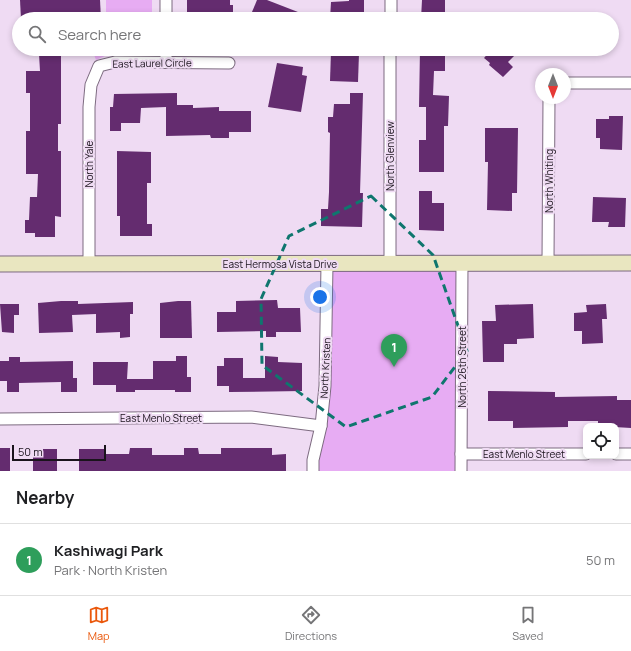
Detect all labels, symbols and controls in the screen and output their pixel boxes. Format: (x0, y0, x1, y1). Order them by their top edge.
search box (12, 12, 619, 56)
icon: search (26, 23, 48, 45)
text: Search here (58, 24, 141, 45)
street label: East Laurel Circle (112, 55, 192, 71)
north arrow (535, 68, 571, 104)
street label: North Glenview (383, 121, 397, 191)
street label: North Yale (82, 140, 96, 187)
street label: North Whiting (542, 149, 556, 213)
street label: East Hermosa Vista Drive (223, 257, 337, 271)
your location (310, 287, 330, 307)
street label: North 26th Street (455, 326, 469, 408)
pin: 1 (381, 334, 407, 367)
street label: North Kristen (316, 337, 334, 399)
street label: East Menlo Street (120, 411, 202, 425)
map controls (583, 423, 619, 459)
button: locate (583, 423, 619, 459)
scale bar (12, 443, 106, 462)
text: 50 m (18, 444, 43, 459)
street label: East Menlo Street (483, 447, 565, 461)
text: Nearby (16, 486, 74, 509)
text: Kashiwagi Park (54, 540, 163, 561)
text: 1 (26, 551, 32, 569)
text: 50 m (586, 551, 615, 569)
text: Park · North Kristen (54, 561, 167, 579)
tab: Map (88, 604, 110, 643)
tab: Directions (285, 604, 337, 643)
tab: Saved (512, 604, 543, 643)

